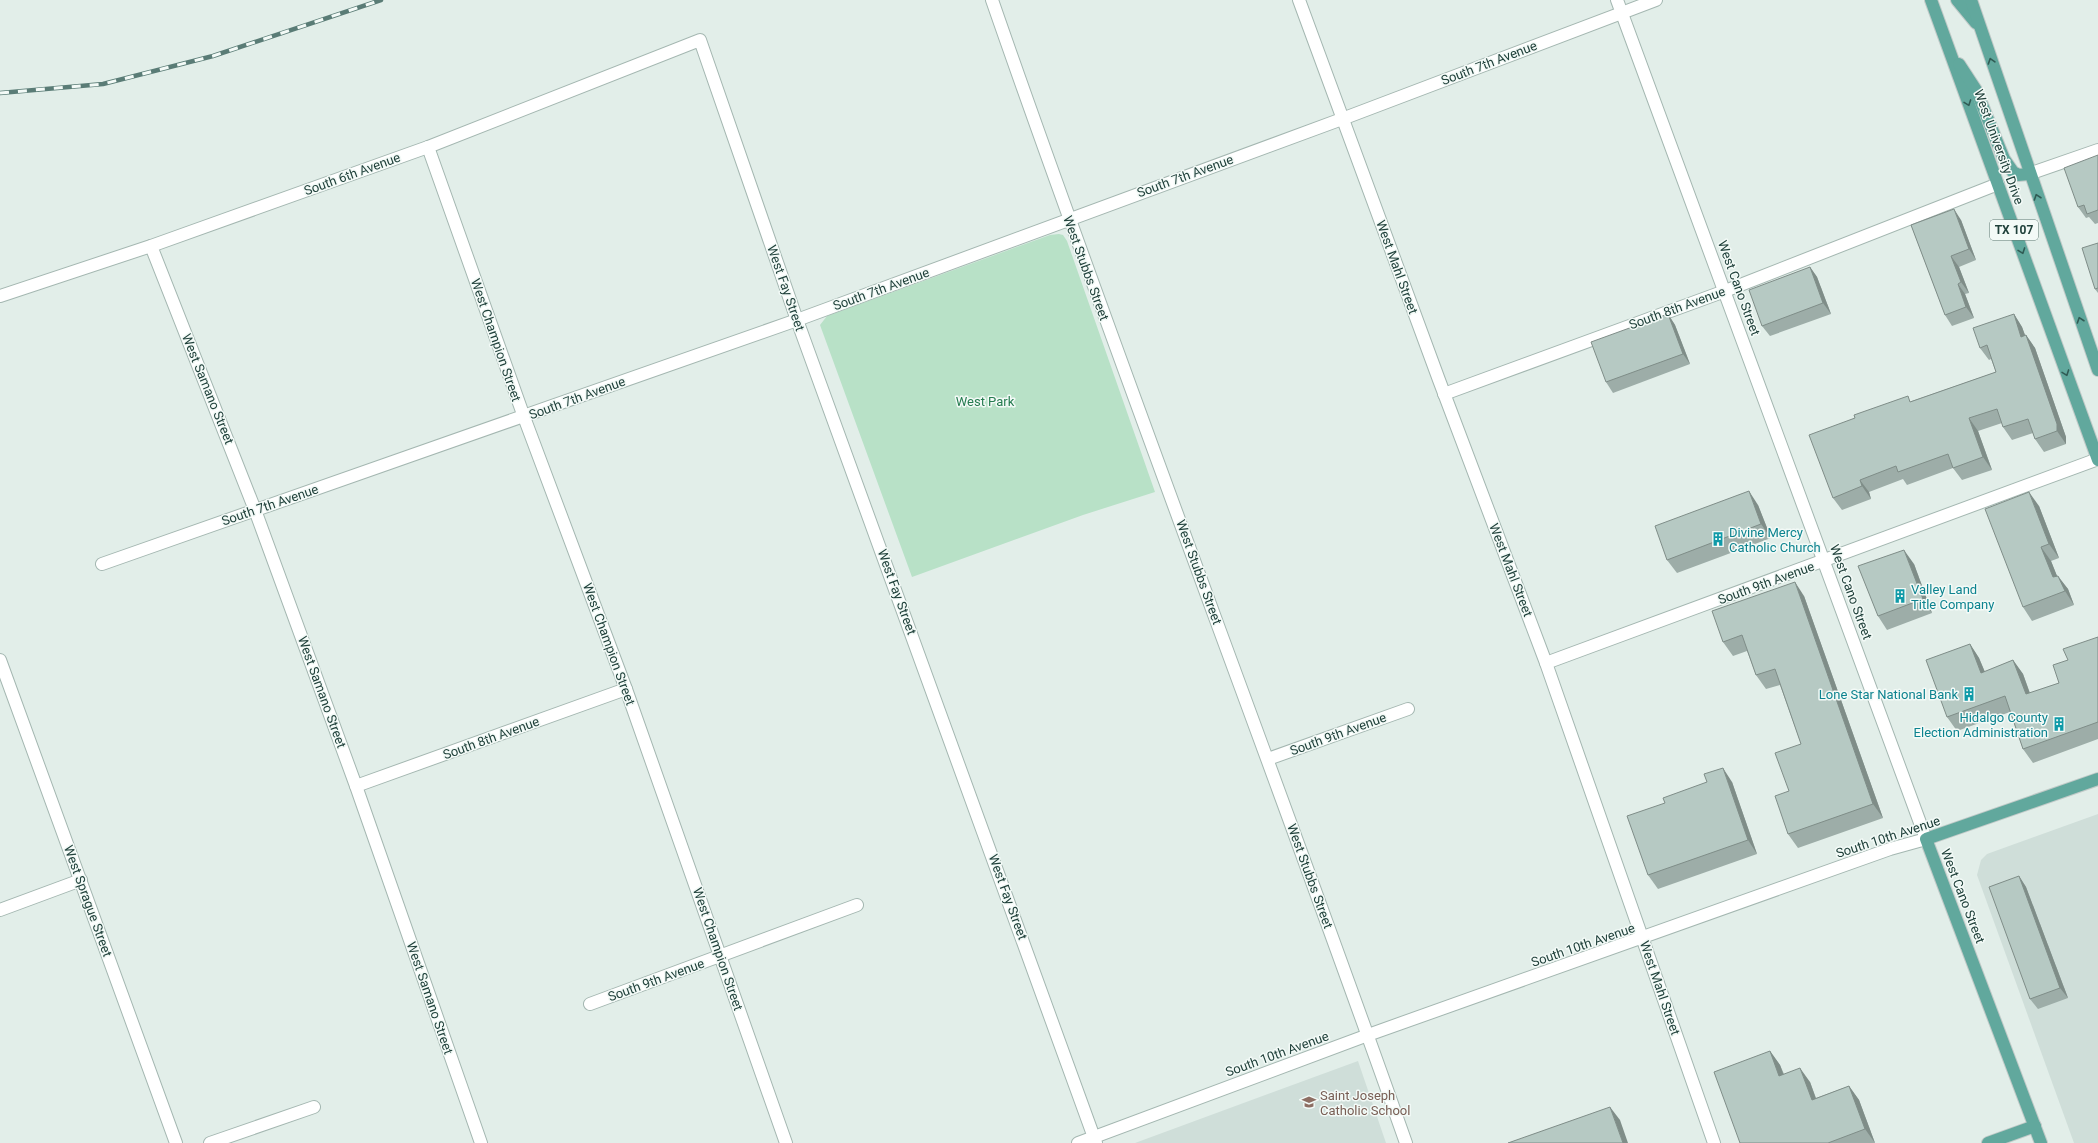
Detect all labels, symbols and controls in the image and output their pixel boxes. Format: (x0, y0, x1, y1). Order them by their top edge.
street label: South 7th Avenue (1439, 38, 1539, 88)
one-way arrow (1987, 57, 1996, 64)
street label: West University Drive (1971, 87, 2027, 207)
one-way arrow (1964, 99, 1972, 106)
street label: South 6th Avenue (302, 150, 402, 198)
street label: South 7th Avenue (1135, 152, 1235, 200)
one-way arrow (2034, 194, 2042, 201)
street label: West Stubbs Street (1060, 214, 1112, 322)
street label: West Mahl Street (1373, 218, 1421, 316)
road number: TX 107 (1990, 220, 2038, 240)
street label: West Cano Street (1715, 238, 1763, 338)
street label: West Fay Street (764, 243, 808, 333)
one-way arrow (2017, 248, 2026, 255)
street label: South 7th Avenue (831, 265, 931, 313)
street label: West Champion Street (468, 277, 524, 403)
street label: South 8th Avenue (1627, 284, 1727, 332)
one-way arrow (2077, 316, 2085, 323)
street label: West Samano Street (179, 332, 237, 446)
one-way arrow (2062, 370, 2070, 377)
street label: South 7th Avenue (527, 374, 627, 422)
park label: West Park (956, 394, 1015, 409)
street label: South 7th Avenue (220, 481, 320, 529)
street label: West Stubbs Street (1173, 518, 1225, 626)
street label: West Mahl Street (1486, 521, 1536, 619)
place label: Divine Mercy Catholic Church (1729, 525, 1821, 555)
building icon: Divine Mercy Catholic Church (1710, 531, 1726, 547)
street label: West Cano Street (1827, 542, 1875, 642)
street label: West Fay Street (875, 547, 919, 637)
street label: South 9th Avenue (1716, 559, 1816, 607)
street label: West Champion Street (580, 581, 638, 707)
place label: Valley Land Title Company (1911, 582, 1994, 612)
building icon: Valley Land Title Company (1892, 588, 1908, 604)
street label: West Samano Street (295, 634, 349, 750)
building icon: Lone Star National Bank (1961, 686, 1977, 702)
place label: Lone Star National Bank (1819, 687, 1958, 702)
street label: South 9th Avenue (1288, 710, 1388, 758)
place label: Hidalgo County Election Administration (1914, 710, 2048, 740)
street label: South 8th Avenue (441, 714, 541, 762)
building icon: Hidalgo County Election Administration (2051, 716, 2067, 732)
street label: South 10th Avenue (1834, 813, 1942, 861)
street label: West Stubbs Street (1284, 822, 1336, 930)
street label: West Sprague Street (61, 843, 115, 959)
street label: West Cano Street (1938, 847, 1988, 945)
street label: West Fay Street (986, 852, 1030, 942)
street label: West Champion Street (690, 886, 746, 1012)
street label: South 10th Avenue (1529, 920, 1637, 970)
street label: West Mahl Street (1637, 939, 1683, 1037)
street label: West Samano Street (404, 940, 456, 1056)
street label: South 9th Avenue (606, 956, 706, 1004)
street label: South 10th Avenue (1223, 1028, 1331, 1080)
place label: Saint Joseph Catholic School (1320, 1088, 1410, 1118)
school or university icon: Saint Joseph Catholic School (1301, 1094, 1317, 1110)

